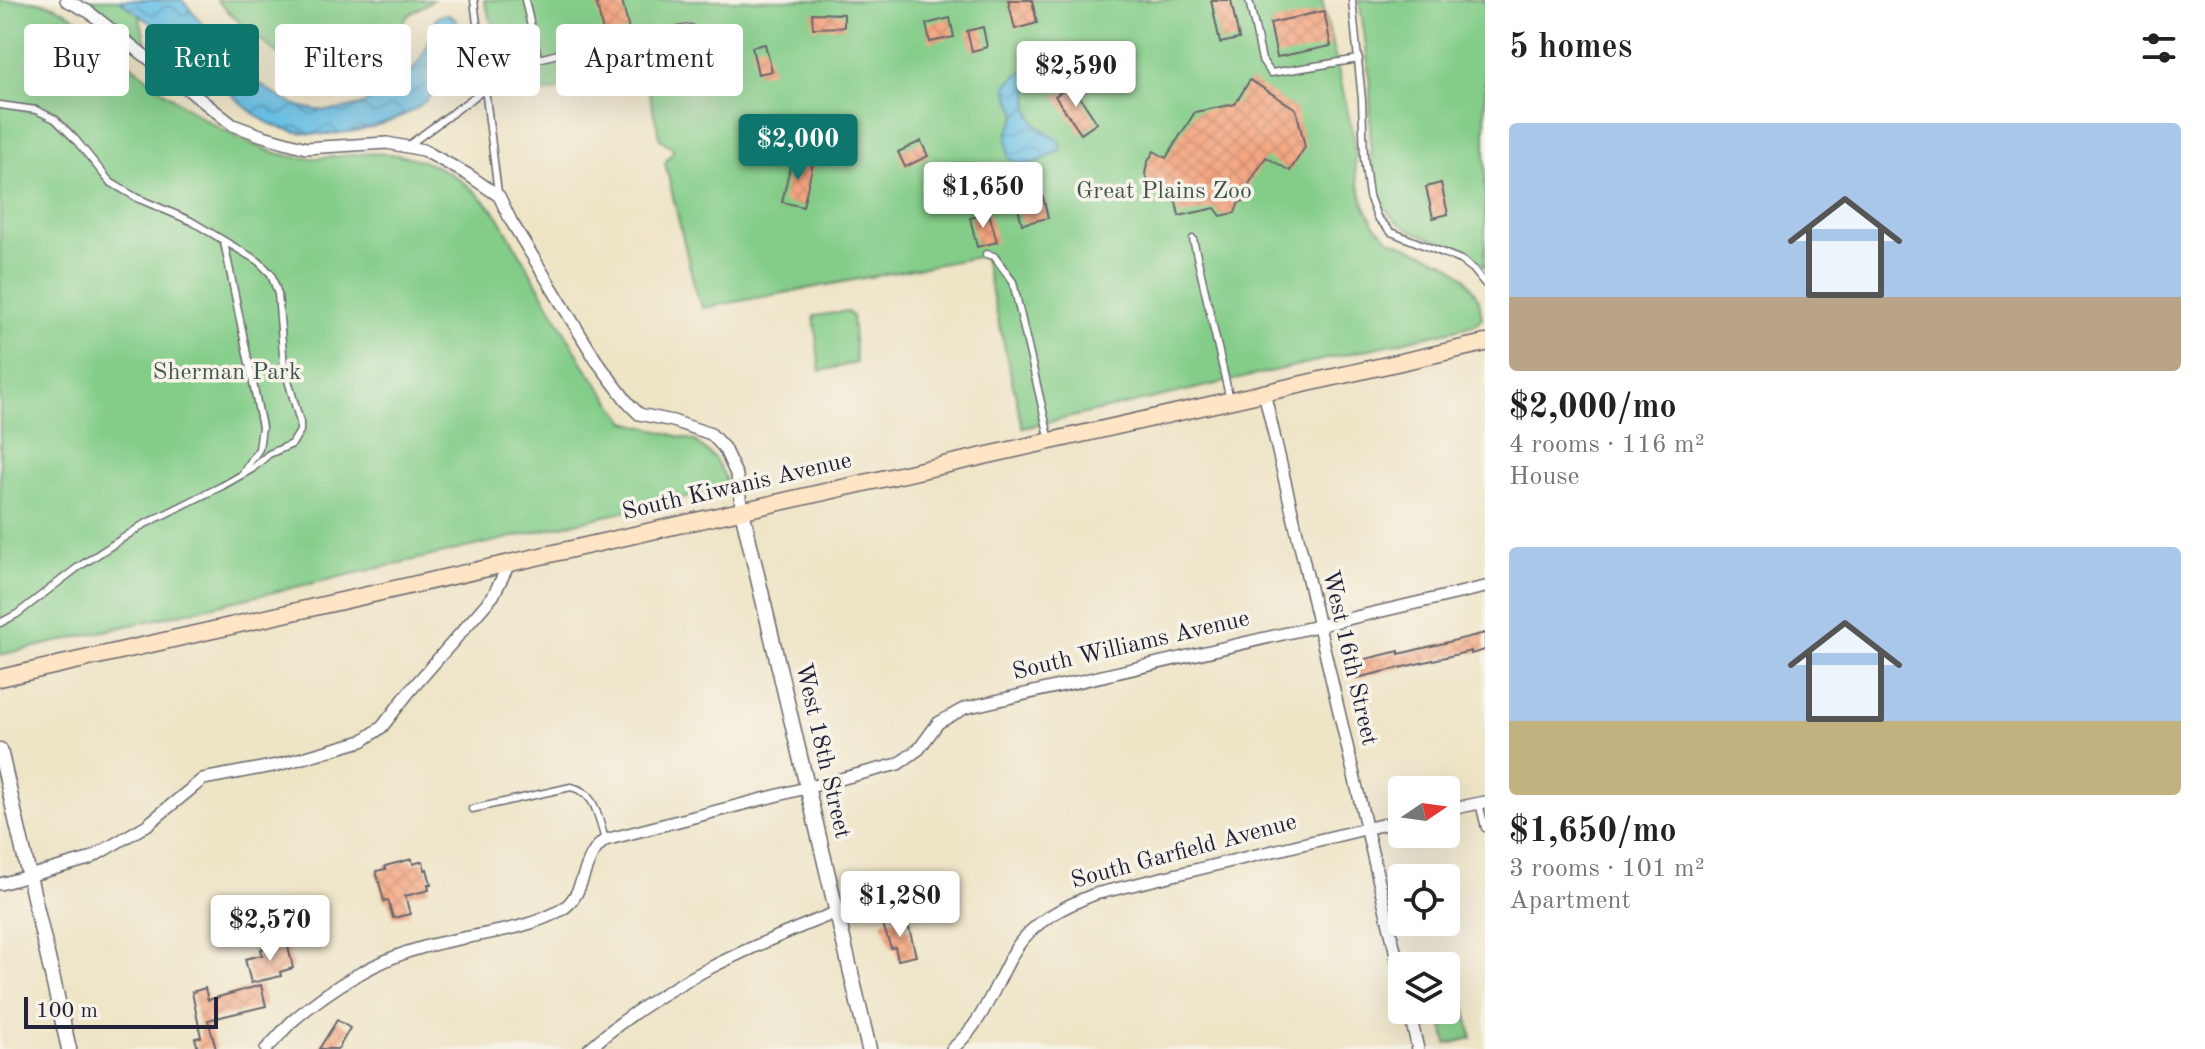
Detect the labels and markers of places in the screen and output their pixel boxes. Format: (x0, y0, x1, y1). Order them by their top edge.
pin: $2,590 (1011, 41, 1141, 109)
pin: $2,000 (733, 114, 863, 182)
pin: $1,650 (918, 162, 1048, 230)
pin: $1,280 (835, 871, 965, 939)
pin: $2,570 (205, 895, 335, 963)

